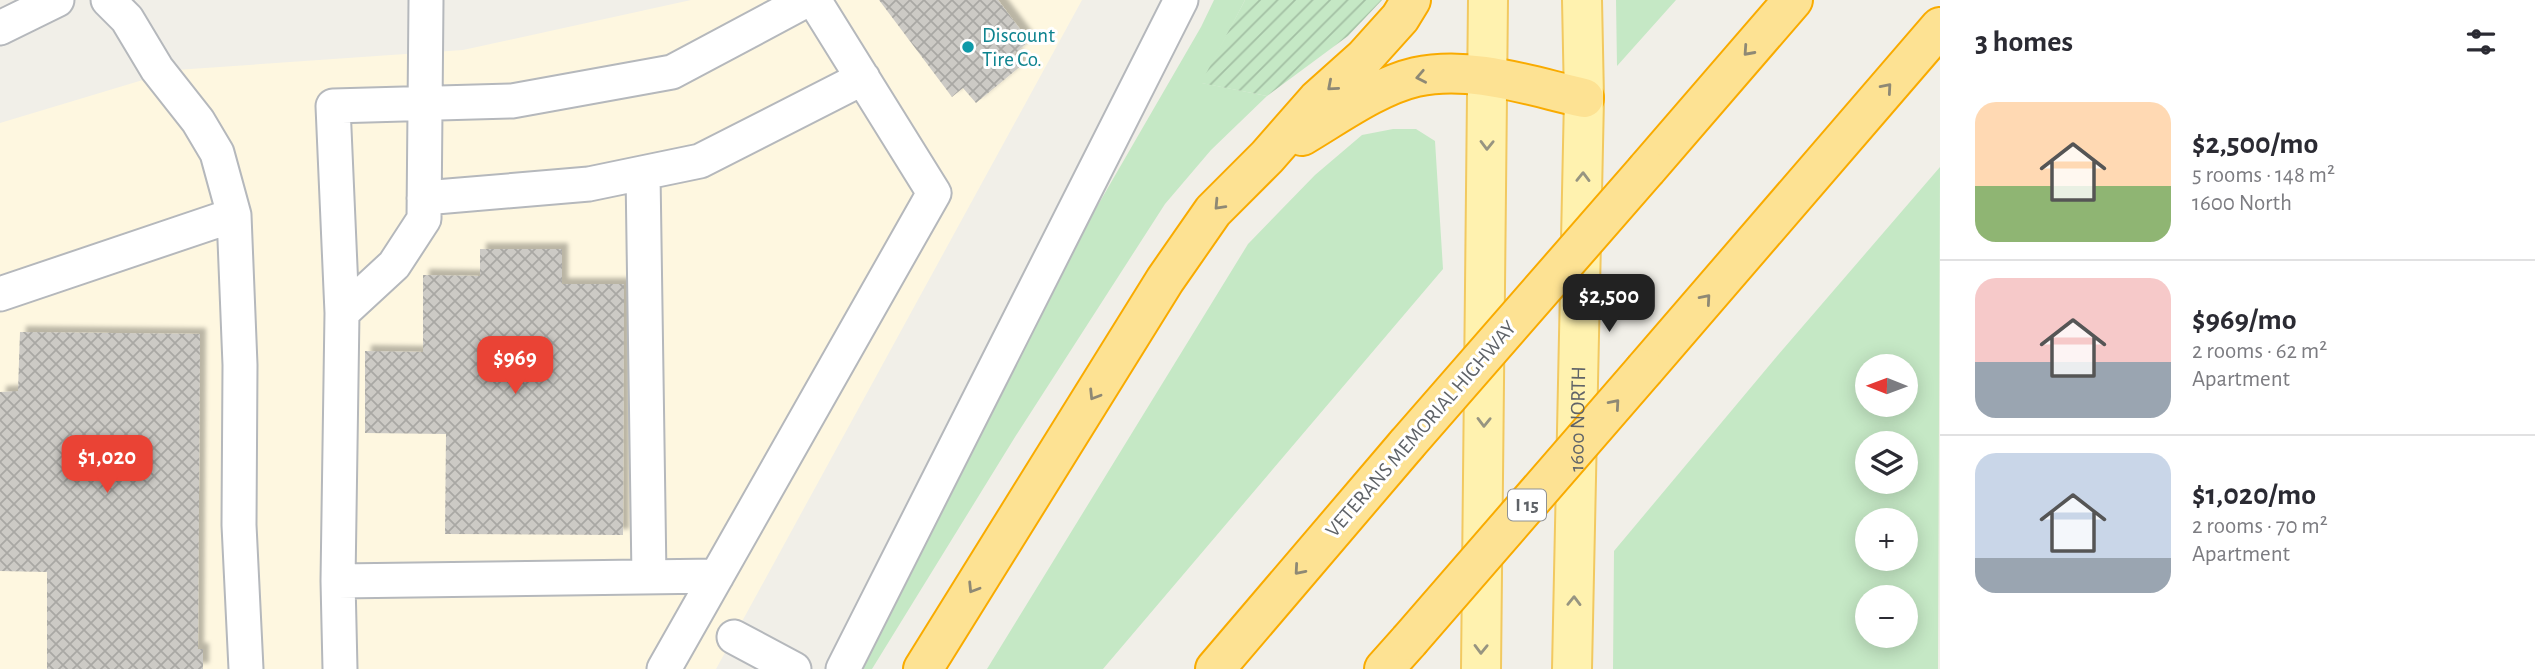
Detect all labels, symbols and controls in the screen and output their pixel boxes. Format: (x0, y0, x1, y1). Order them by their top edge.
icon: filters (2462, 23, 2500, 61)
place label: Discount Tire Co. (982, 25, 1055, 70)
text: 3 homes (1975, 27, 2073, 57)
marker: Discount Tire Co. (960, 39, 976, 55)
one-way arrow (1744, 43, 1756, 56)
one-way arrow (1415, 69, 1427, 84)
one-way arrow (1328, 78, 1341, 90)
one-way arrow (1879, 84, 1891, 97)
text: $2,500/mo (2192, 129, 2318, 159)
icon: home (2031, 130, 2115, 214)
one-way arrow (1480, 140, 1495, 151)
text: 5 rooms · 148 m² (2192, 164, 2335, 187)
one-way arrow (1575, 172, 1590, 183)
text: 1600 North (2192, 192, 2292, 215)
one-way arrow (1215, 197, 1228, 210)
pin: $2,500 (1552, 274, 1666, 334)
text: $2,500 (1579, 285, 1639, 308)
one-way arrow (1698, 294, 1710, 307)
text: $969/mo (2192, 305, 2297, 335)
icon: home (2031, 306, 2115, 390)
street label: VETERANS MEMORIAL HIGHWAY (1322, 317, 1520, 541)
pin: $969 (474, 336, 556, 396)
text: 2 rooms · 62 m² (2192, 340, 2327, 363)
text: $969 (493, 347, 537, 370)
north arrow (1855, 354, 1918, 416)
map controls (1855, 354, 1918, 648)
street label: 1600 NORTH (1566, 366, 1589, 472)
text: Apartment (2192, 368, 2290, 391)
one-way arrow (1089, 387, 1102, 400)
one-way arrow (1607, 400, 1619, 413)
one-way arrow (1476, 417, 1492, 427)
button: layers (1855, 431, 1918, 494)
pin: $1,020 (50, 435, 164, 495)
text: $1,020 (78, 446, 136, 469)
text: $1,020/mo (2192, 480, 2316, 510)
icon: home (2031, 481, 2115, 565)
road number: I 15 (1508, 490, 1546, 520)
button: + (1855, 508, 1918, 571)
text: 2 rooms · 70 m² (2192, 515, 2328, 538)
text: Apartment (2192, 543, 2290, 566)
one-way arrow (1295, 562, 1307, 575)
one-way arrow (969, 580, 982, 593)
button: − (1855, 585, 1918, 648)
one-way arrow (1566, 595, 1581, 606)
one-way arrow (1474, 644, 1489, 655)

